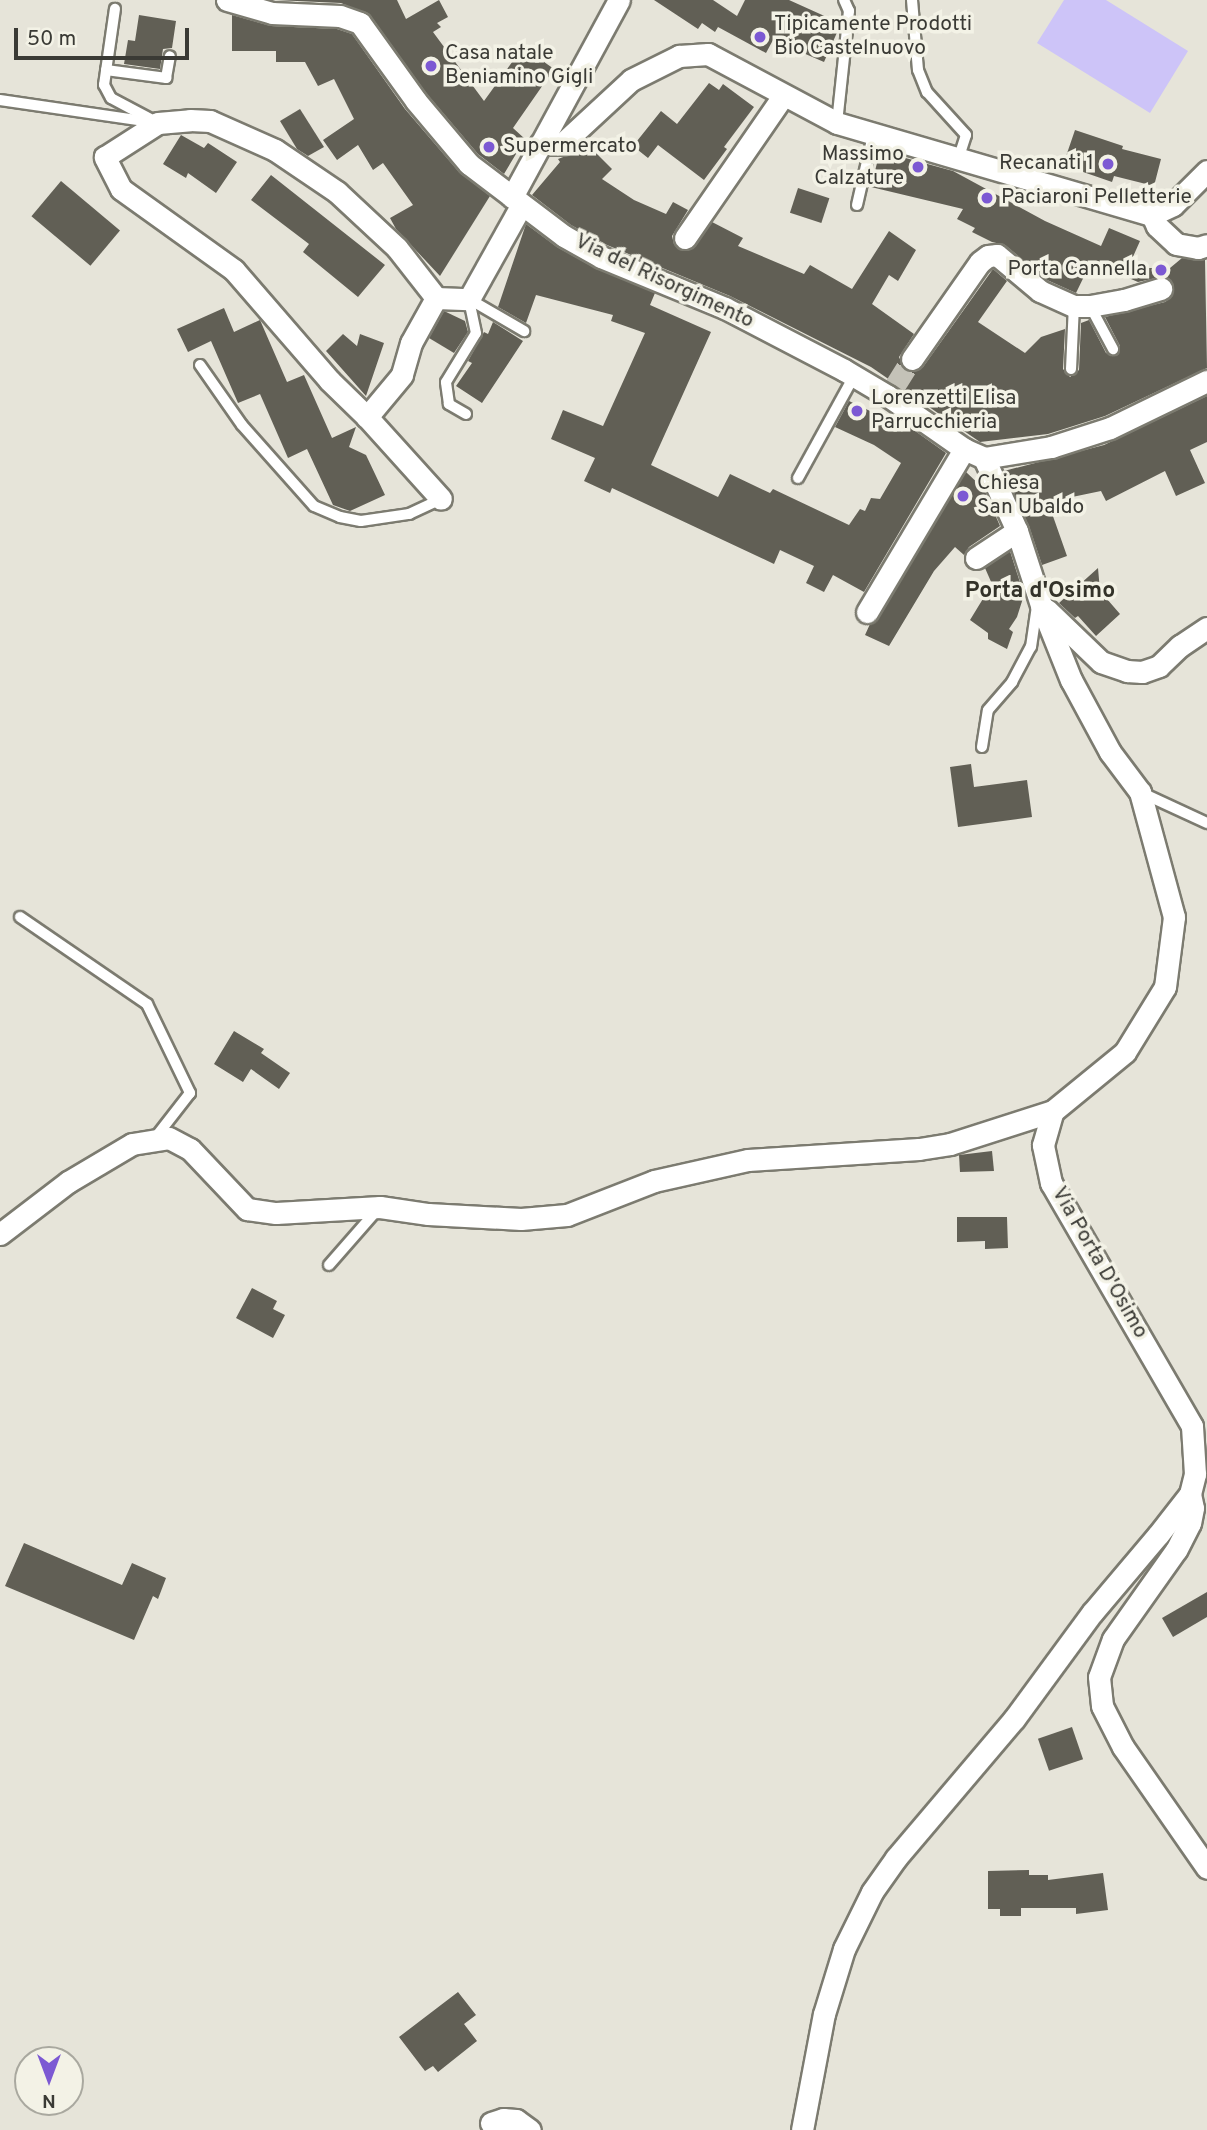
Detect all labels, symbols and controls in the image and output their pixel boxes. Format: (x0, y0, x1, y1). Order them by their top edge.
place label: Tipicamente Prodotti Bio Castelnuovo (774, 12, 972, 62)
scale bar (18, 14, 192, 58)
text: 50 m (27, 26, 76, 53)
marker: Tipicamente Prodotti Bio Castelnuovo (752, 29, 768, 45)
place label: Casa natale Beniamino Gigli (445, 41, 593, 91)
marker: Casa natale Beniamino Gigli (423, 58, 439, 74)
place label: Supermercato (503, 134, 637, 160)
marker: Supermercato (481, 139, 497, 155)
place label: Massimo Calzature (814, 142, 904, 192)
place label: Recanati 1 (999, 151, 1094, 177)
marker: Recanati 1 (1100, 156, 1116, 172)
marker: Massimo Calzature (910, 159, 926, 175)
place label: Paciaroni Pelletterie (1001, 185, 1192, 211)
marker: Paciaroni Pelletterie (979, 190, 995, 206)
street label: Via del Risorgimento (571, 229, 757, 335)
place label: Porta Cannella (1007, 257, 1147, 283)
marker: Porta Cannella (1153, 262, 1169, 278)
place label: Lorenzetti Elisa Parrucchieria (871, 386, 1016, 436)
marker: Lorenzetti Elisa Parrucchieria (849, 403, 865, 419)
place label: Chiesa San Ubaldo (977, 471, 1084, 521)
marker: Chiesa San Ubaldo (955, 488, 971, 504)
district label: Porta d'Osimo (965, 578, 1115, 606)
street label: Via Porta D'Osimo (1045, 1183, 1153, 1343)
north arrow (14, 2046, 84, 2116)
text: N (42, 2088, 56, 2112)

